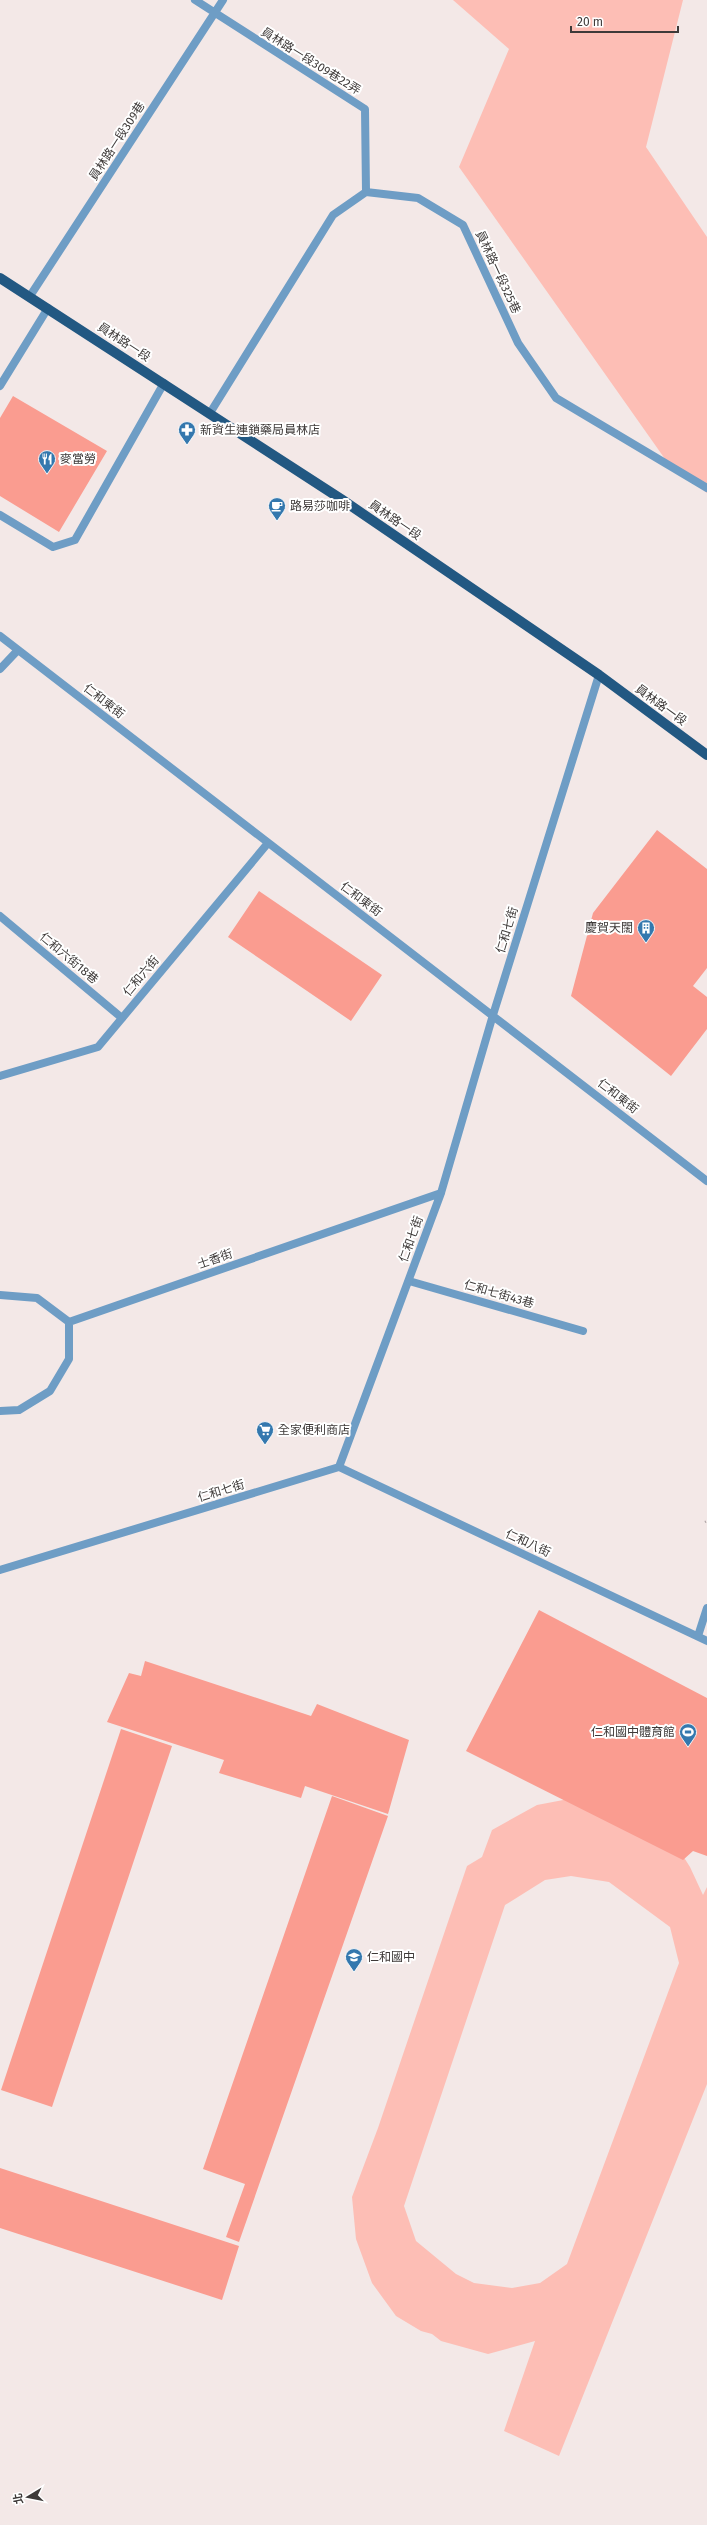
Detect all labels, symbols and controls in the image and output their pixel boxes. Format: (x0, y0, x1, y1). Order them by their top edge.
scale bar (571, 8, 678, 34)
text: 20 m (577, 15, 603, 29)
street label: 員林路一段309巷22弄 (259, 25, 363, 97)
street label: 員林路一段309巷 (86, 99, 148, 183)
street label: 員林路一段325巷 (473, 228, 523, 316)
street label: 員林路一段 (95, 320, 153, 364)
pharmacy icon: 新資生連鎖藥局員林店 (177, 420, 197, 445)
place label: 新資生連鎖藥局員林店 (200, 423, 320, 437)
restaurant icon: 麥當勞 (37, 449, 57, 474)
place label: 麥當勞 (60, 452, 96, 466)
cafe icon: 路易莎咖啡 (267, 496, 287, 521)
street label: 員林路一段 (366, 497, 424, 543)
place label: 路易莎咖啡 (290, 499, 350, 513)
street label: 仁和東街 (81, 681, 127, 721)
street label: 員林路一段 (633, 682, 689, 728)
street label: 仁和東街 (338, 879, 384, 919)
street label: 仁和七街 (493, 905, 521, 955)
building icon: 慶賀天闊 (636, 918, 656, 943)
place label: 慶賀天闊 (585, 921, 633, 935)
street label: 仁和六街18巷 (37, 930, 101, 986)
street label: 仁和六街 (120, 953, 162, 999)
street label: 仁和東街 (595, 1076, 641, 1116)
street label: 仁和七街 (396, 1214, 426, 1264)
street label: 士香街 (196, 1247, 234, 1271)
street label: 仁和七街43巷 (462, 1277, 536, 1311)
supermarket icon: 全家便利商店 (255, 1420, 275, 1445)
place label: 全家便利商店 (278, 1423, 350, 1437)
street label: 仁和七街 (196, 1477, 246, 1505)
street label: 仁和八街 (503, 1527, 553, 1559)
sports icon: 仁和國中體育館 (678, 1722, 698, 1747)
place label: 仁和國中體育館 (591, 1725, 675, 1739)
school or university icon: 仁和國中 (344, 1947, 364, 1972)
place label: 仁和國中 (367, 1950, 415, 1964)
north arrow (8, 2477, 48, 2517)
text: 北 (11, 2492, 26, 2505)

